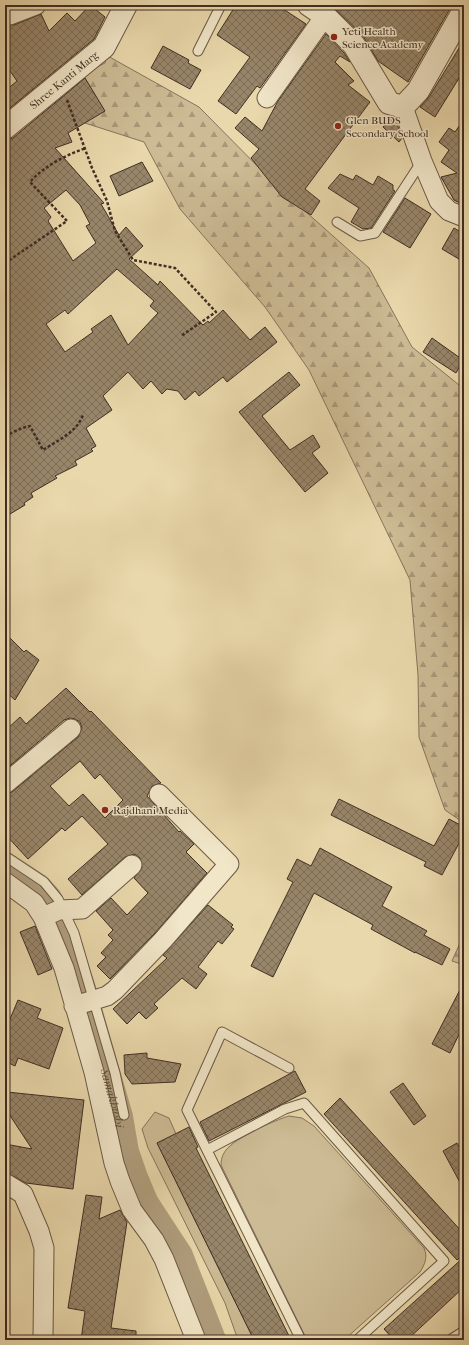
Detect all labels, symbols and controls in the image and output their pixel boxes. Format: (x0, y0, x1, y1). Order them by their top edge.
place label: Yeti Health Science Academy (341, 25, 424, 51)
marker: Yeti Health Science Academy (329, 32, 339, 42)
street label: Shree Kanti Marg (27, 48, 101, 112)
place label: Glen BUDS Secondary School (346, 114, 429, 140)
marker: Glen BUDS Secondary School (333, 121, 343, 131)
place label: Rajdhani Media (113, 804, 189, 817)
marker: Rajdhani Media (100, 805, 110, 815)
water label: Samakhushi (97, 1066, 127, 1130)

